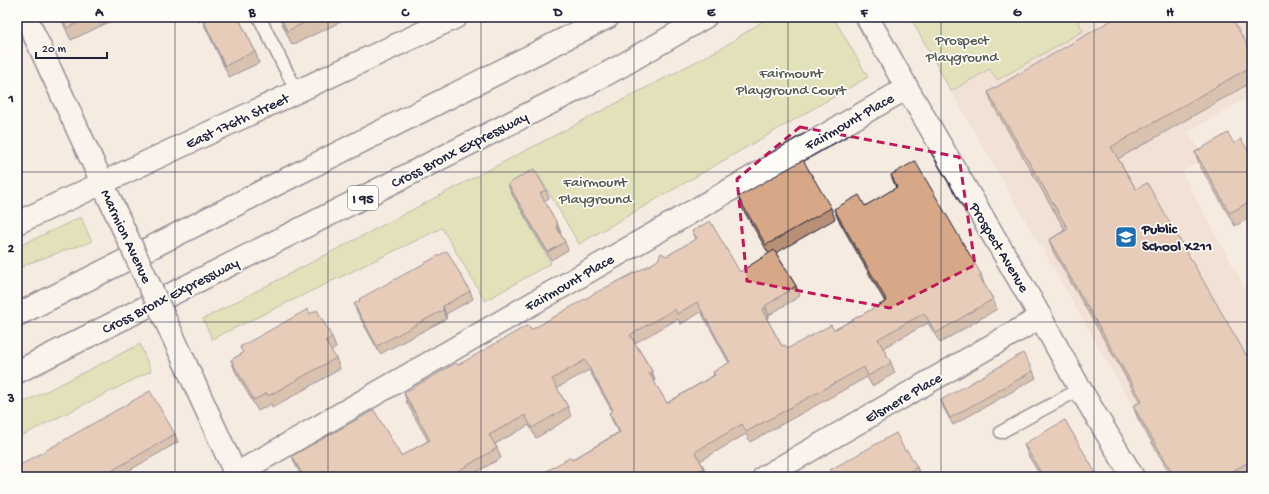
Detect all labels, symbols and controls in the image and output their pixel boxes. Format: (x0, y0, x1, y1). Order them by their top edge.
text: A (94, 6, 104, 21)
text: B (248, 6, 257, 21)
text: C (400, 6, 410, 21)
text: D (553, 6, 563, 21)
text: E (707, 6, 716, 21)
text: F (860, 6, 869, 21)
text: G (1013, 6, 1022, 21)
text: H (1166, 6, 1174, 21)
park label: Prospect Playground (925, 32, 999, 67)
scale bar (36, 34, 107, 60)
text: 20 m (42, 43, 67, 57)
park label: Fairmount Playground Court (735, 65, 848, 100)
street label: East 176th Street (183, 89, 294, 154)
street label: Fairmount Place (802, 90, 898, 156)
text: 1 (7, 92, 14, 107)
street label: Cross Bronx Expressway (388, 108, 532, 193)
park label: Fairmount Playground (558, 174, 632, 209)
road number: I 95 (348, 186, 378, 210)
street label: Marmion Avenue (96, 187, 155, 287)
street label: Prospect Avenue (964, 199, 1032, 297)
place label: Public School X211 (1141, 221, 1212, 256)
school or university icon: Public School X211 (1113, 224, 1139, 250)
text: 2 (8, 242, 15, 257)
street label: Fairmount Place (522, 251, 618, 317)
street label: Cross Bronx Expressway (99, 254, 243, 339)
street label: Elsmere Place (862, 369, 946, 428)
text: 3 (7, 392, 15, 407)

